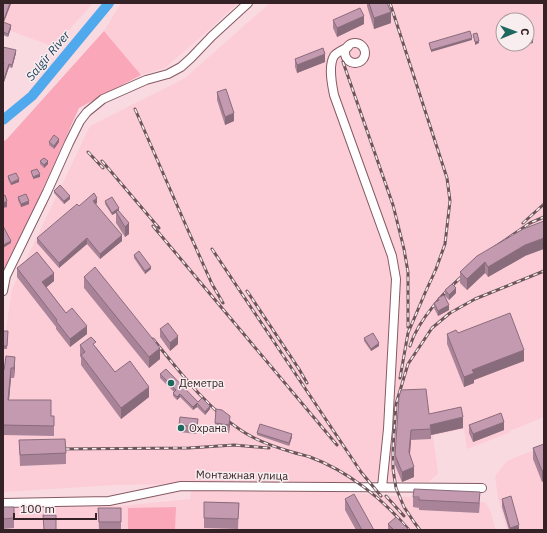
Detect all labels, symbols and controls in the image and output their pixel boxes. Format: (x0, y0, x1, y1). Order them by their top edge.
north arrow (495, 12, 535, 52)
water label: Salgir River (22, 27, 73, 84)
text: С (518, 28, 532, 36)
place label: Деметра (179, 376, 224, 390)
marker: Деметра (166, 378, 176, 388)
place label: Охрана (189, 421, 227, 435)
marker: Охрана (176, 423, 186, 433)
street label: Монтажная улица (196, 467, 288, 483)
scale bar (14, 495, 96, 521)
text: 100 m (20, 501, 55, 516)

